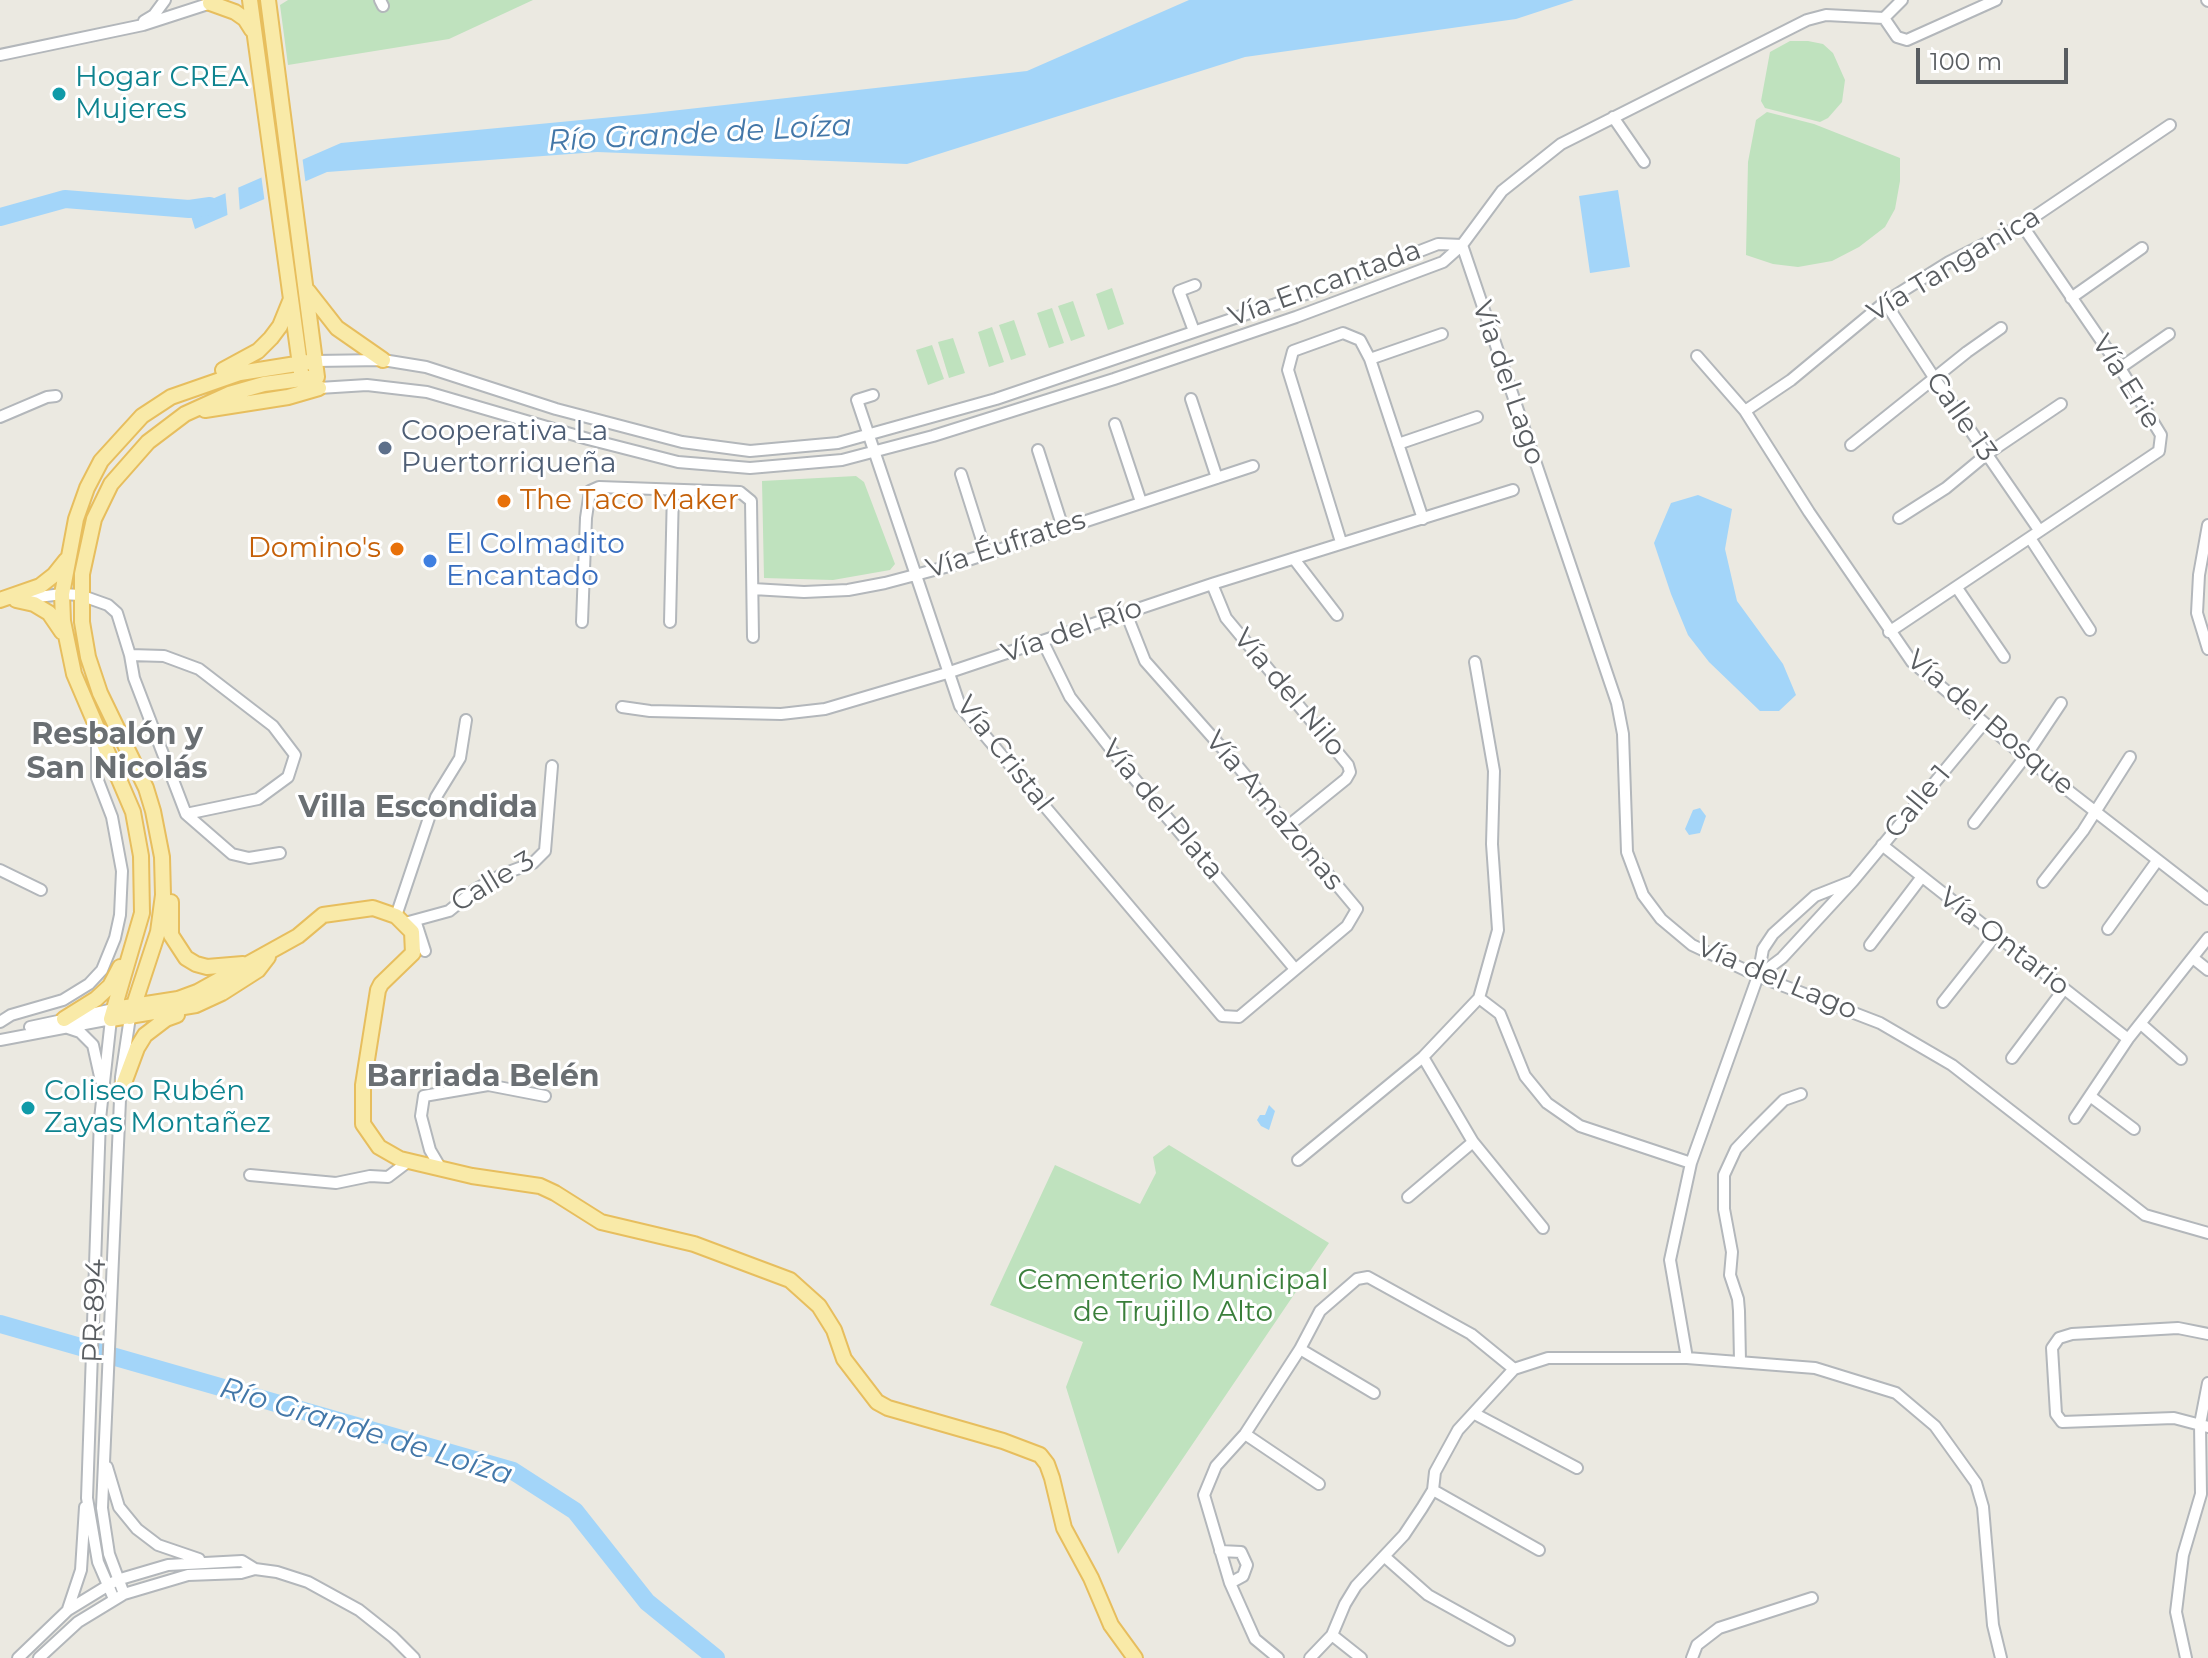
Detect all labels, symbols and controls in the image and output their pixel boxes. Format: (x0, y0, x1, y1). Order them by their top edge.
scale bar (1920, 32, 2072, 82)
text: 100 m (1930, 47, 2002, 76)
place label: Hogar CREA Mujeres (75, 61, 248, 127)
marker: Hogar CREA Mujeres (50, 85, 68, 103)
water label: Río Grande de Loíza (547, 108, 853, 160)
street label: Vía Tanganica (1862, 200, 2046, 330)
street label: Vía Encantada (1224, 234, 1426, 334)
street label: Vía del Lago (1464, 297, 1552, 469)
street label: Vía Erie (2084, 329, 2168, 435)
street label: Calle 13 (1918, 366, 2004, 468)
place label: Cooperativa La Puertorriqueña (401, 415, 617, 481)
marker: Cooperativa La Puertorriqueña (376, 439, 394, 457)
place label: The Taco Maker (520, 484, 739, 518)
marker: The Taco Maker (495, 492, 513, 510)
street label: Vía Éufrates (922, 503, 1090, 587)
place label: El Colmadito Encantado (446, 528, 625, 594)
place label: Domino's (248, 532, 381, 566)
marker: Domino's (388, 540, 406, 558)
marker: El Colmadito Encantado (421, 552, 439, 570)
street label: Vía del Río (997, 591, 1147, 671)
street label: Vía del Nilo (1226, 622, 1352, 764)
street label: Vía del Bosque (1899, 643, 2081, 803)
street label: Vía Cristal (948, 690, 1060, 818)
district label: Resbalón y San Nicolás (27, 717, 207, 788)
street label: Vía Amazonas (1198, 725, 1350, 897)
street label: Vía del Plata (1094, 733, 1230, 887)
street label: Calle 1 (1878, 758, 1958, 846)
district label: Villa Escondida (298, 790, 538, 826)
street label: Calle 3 (445, 844, 541, 920)
street label: Vía Ontario (1932, 881, 2076, 1003)
street label: Vía del Lago (1692, 930, 1862, 1028)
district label: Barriada Belén (366, 1059, 600, 1095)
place label: Coliseo Rubén Zayas Montañez (44, 1075, 271, 1141)
marker: Coliseo Rubén Zayas Montañez (19, 1099, 37, 1117)
street label: PR-894 (76, 1258, 114, 1364)
park label: Cementerio Municipal de Trujillo Alto (1018, 1264, 1328, 1330)
water label: Río Grande de Loíza (215, 1370, 517, 1494)

